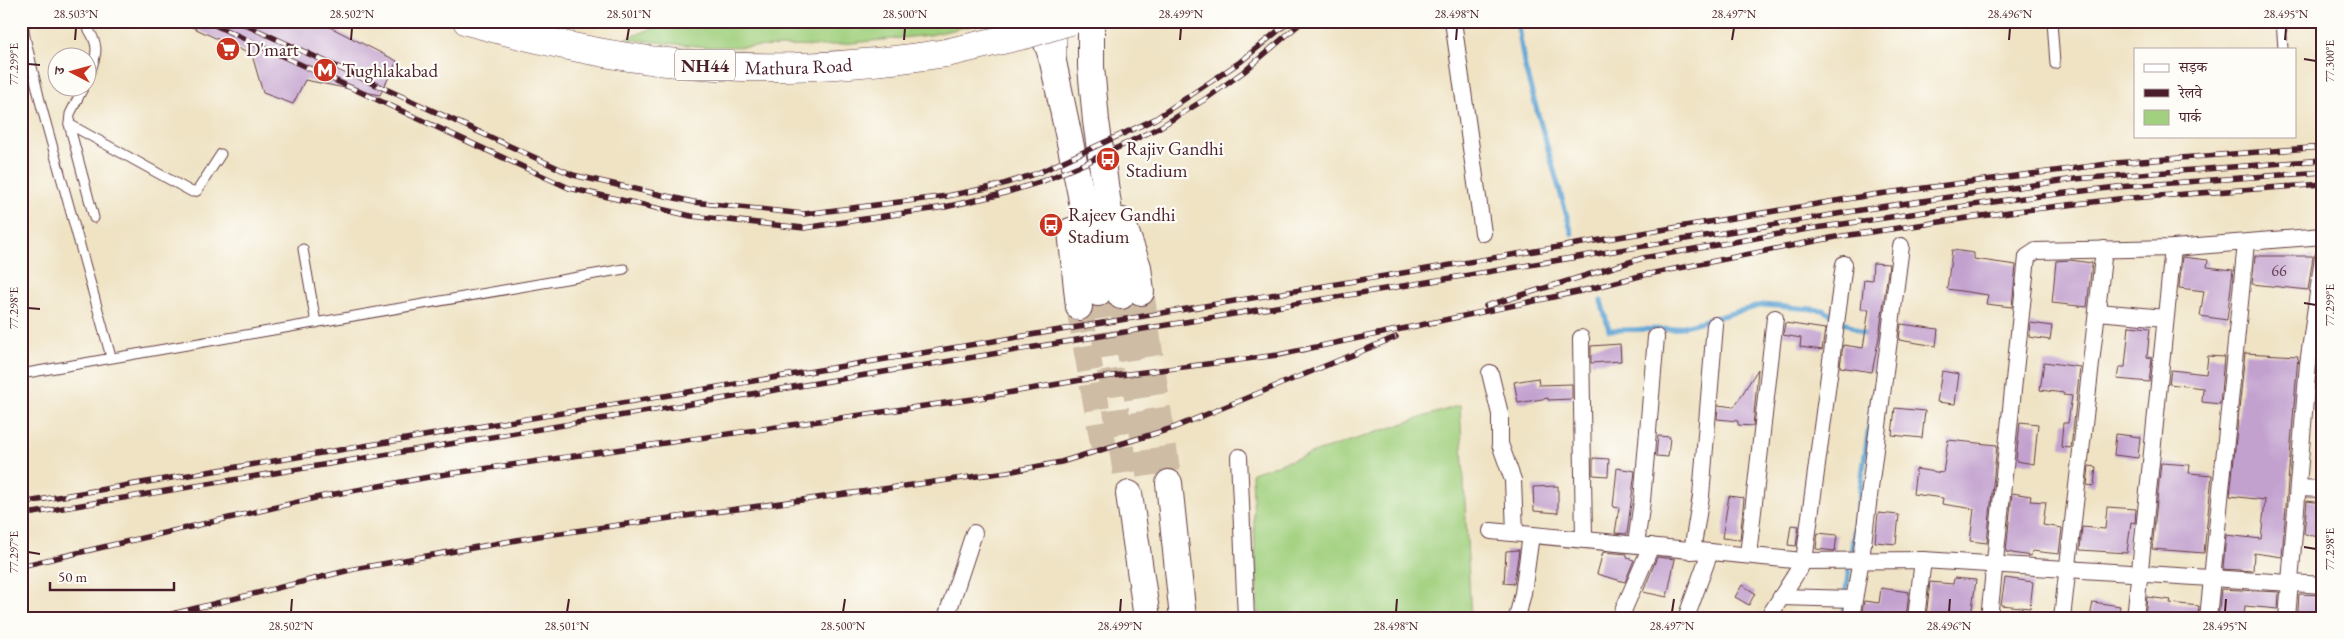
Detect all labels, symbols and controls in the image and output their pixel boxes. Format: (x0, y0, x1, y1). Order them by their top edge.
text: 28.503°N (54, 6, 99, 22)
text: 28.502°N (330, 6, 375, 22)
text: 28.501°N (607, 6, 652, 22)
text: 28.500°N (883, 6, 928, 22)
text: 28.499°N (1159, 6, 1204, 22)
text: 28.498°N (1435, 6, 1480, 22)
text: 28.497°N (1712, 6, 1757, 22)
text: 28.496°N (1988, 6, 2033, 22)
text: 28.495°N (2264, 6, 2309, 22)
supermarket icon: D'mart (215, 36, 241, 62)
place label: D'mart (246, 37, 299, 62)
text: 77.300°E (2322, 40, 2338, 82)
text: 77.299°E (6, 43, 22, 85)
north arrow (48, 48, 98, 98)
legend (2134, 48, 2296, 138)
road number: NH44 (675, 50, 735, 80)
street label: Mathura Road (744, 51, 853, 80)
metro station icon: Tughlakabad (312, 57, 338, 83)
text: सड़क (2178, 57, 2208, 76)
place label: Tughlakabad (342, 58, 438, 83)
text: उ (50, 65, 68, 76)
text: रेलवे (2177, 83, 2203, 102)
text: पार्क (2178, 107, 2202, 126)
place label: Rajiv Gandhi Stadium (1126, 136, 1224, 183)
bus stop icon: Rajiv Gandhi Stadium (1095, 146, 1121, 172)
place label: Rajeev Gandhi Stadium (1068, 202, 1176, 249)
bus stop icon: Rajeev Gandhi Stadium (1038, 212, 1064, 238)
house number: 66 (2271, 260, 2287, 281)
text: 77.299°E (2322, 284, 2338, 326)
text: 77.298°E (6, 287, 22, 329)
text: 77.298°E (2322, 528, 2338, 570)
text: 77.297°E (6, 531, 22, 573)
scale bar (50, 559, 174, 591)
text: 50 m (58, 567, 87, 586)
text: 28.502°N (269, 618, 314, 634)
text: 28.501°N (545, 618, 590, 634)
text: 28.500°N (821, 618, 866, 634)
text: 28.499°N (1098, 618, 1143, 634)
text: 28.498°N (1374, 618, 1419, 634)
text: 28.497°N (1650, 618, 1695, 634)
text: 28.496°N (1927, 618, 1972, 634)
text: 28.495°N (2203, 618, 2248, 634)

